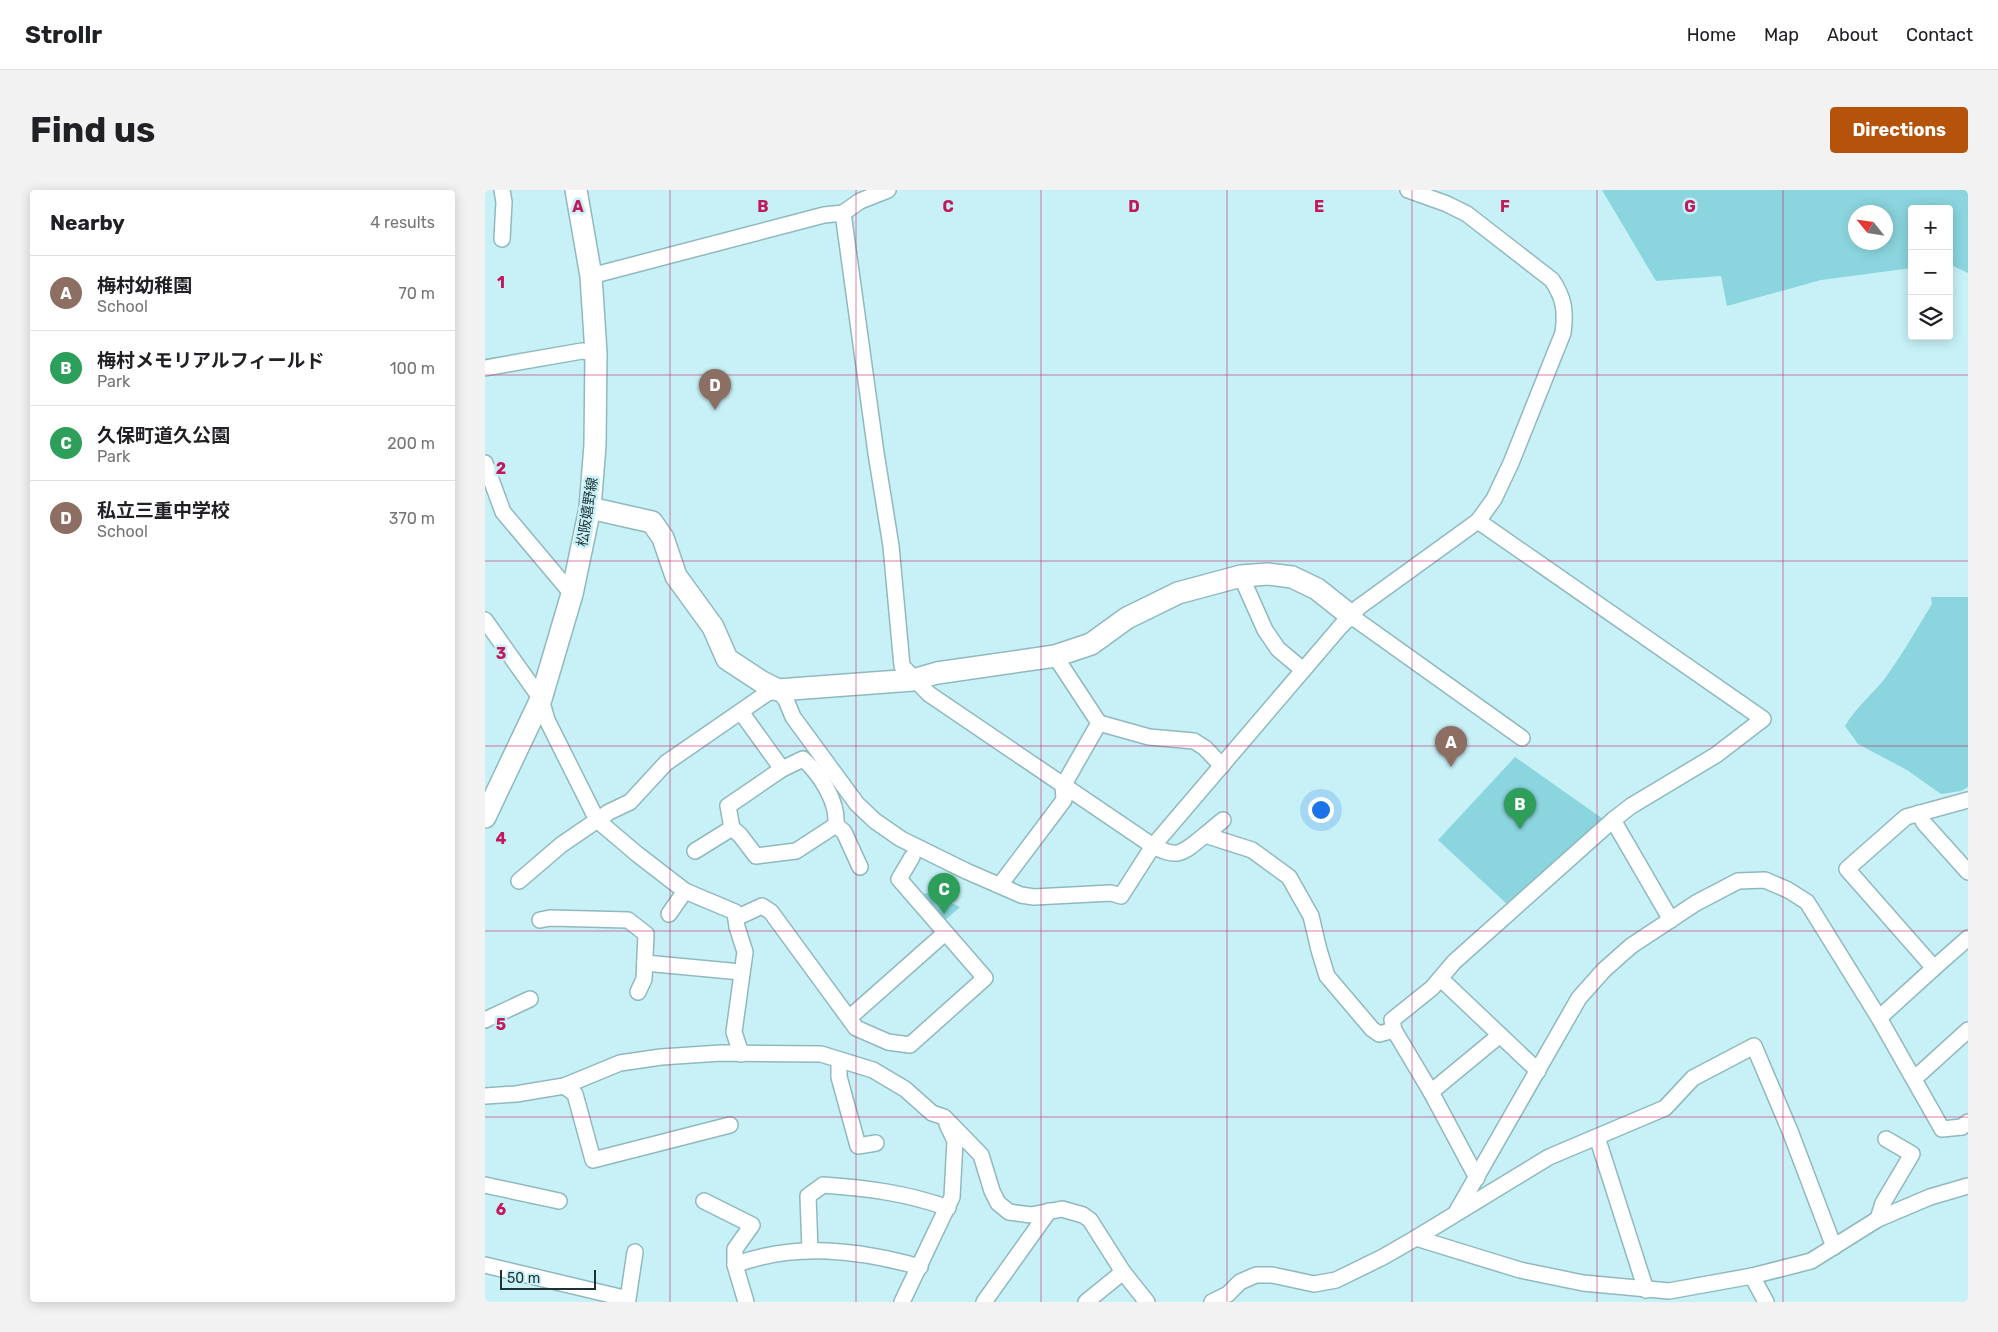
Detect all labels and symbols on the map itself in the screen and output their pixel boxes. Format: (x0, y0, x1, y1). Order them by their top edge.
text: A (572, 197, 584, 216)
text: B (757, 197, 769, 216)
text: C (942, 197, 954, 216)
text: D (1128, 197, 1140, 216)
text: E (1314, 197, 1324, 216)
text: F (1500, 197, 1510, 216)
text: G (1684, 197, 1696, 216)
north arrow (1848, 205, 1893, 250)
text: 1 (497, 273, 505, 292)
pin: D (699, 369, 731, 410)
text: 2 (496, 459, 506, 478)
street label: 松阪嬉野線 (574, 476, 601, 548)
text: 3 (496, 644, 506, 663)
pin: A (1435, 726, 1467, 767)
pin: B (1504, 788, 1536, 829)
your location (1308, 797, 1334, 823)
text: 4 (496, 829, 507, 848)
pin: C (928, 873, 960, 914)
text: 5 (496, 1015, 506, 1034)
text: 6 (496, 1200, 506, 1219)
scale bar (500, 1267, 596, 1290)

